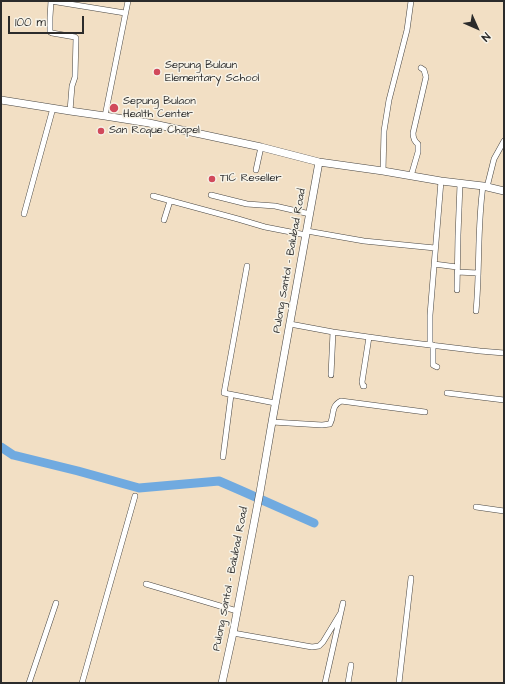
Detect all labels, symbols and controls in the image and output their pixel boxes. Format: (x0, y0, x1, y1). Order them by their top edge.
scale bar (10, 8, 86, 34)
north arrow (457, 8, 497, 48)
text: 100 m (15, 14, 46, 31)
text: N (478, 29, 494, 45)
place label: Sepung Bulaun Elementary School (165, 59, 259, 85)
marker: Sepung Bulaun Elementary School (152, 67, 162, 77)
place label: Sepung Bulaon Health Center (123, 95, 196, 121)
marker: Sepung Bulaon Health Center (108, 102, 120, 114)
place label: San Roque Chapel (109, 124, 200, 138)
marker: San Roque Chapel (96, 126, 106, 136)
place label: TIC Reseller (220, 172, 281, 186)
marker: TIC Reseller (207, 174, 217, 184)
street label: Pulong Santol - Balubad Road (271, 188, 309, 334)
street label: Pulong Santol - Balubad Road (211, 506, 251, 652)

